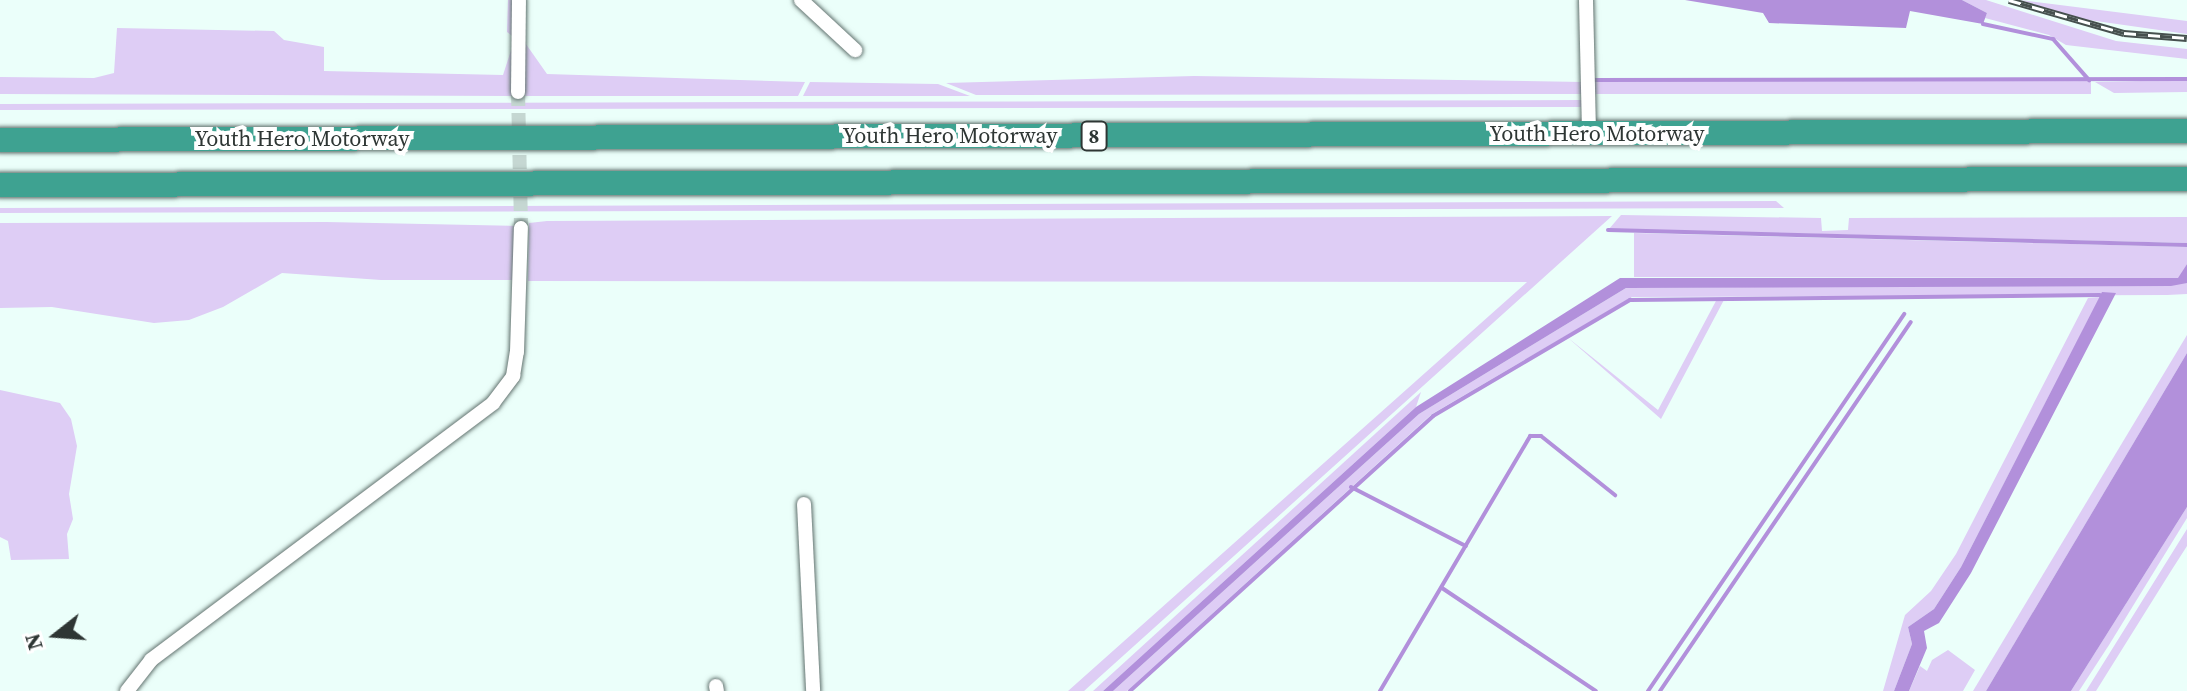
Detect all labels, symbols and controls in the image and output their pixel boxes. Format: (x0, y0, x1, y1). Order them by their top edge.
road number: 8 (1080, 120, 1108, 152)
street label: Youth Hero Motorway (1489, 121, 1705, 147)
street label: Youth Hero Motorway (842, 123, 1058, 149)
street label: Youth Hero Motorway (194, 126, 410, 152)
north arrow (16, 595, 96, 675)
text: N (16, 630, 50, 654)

